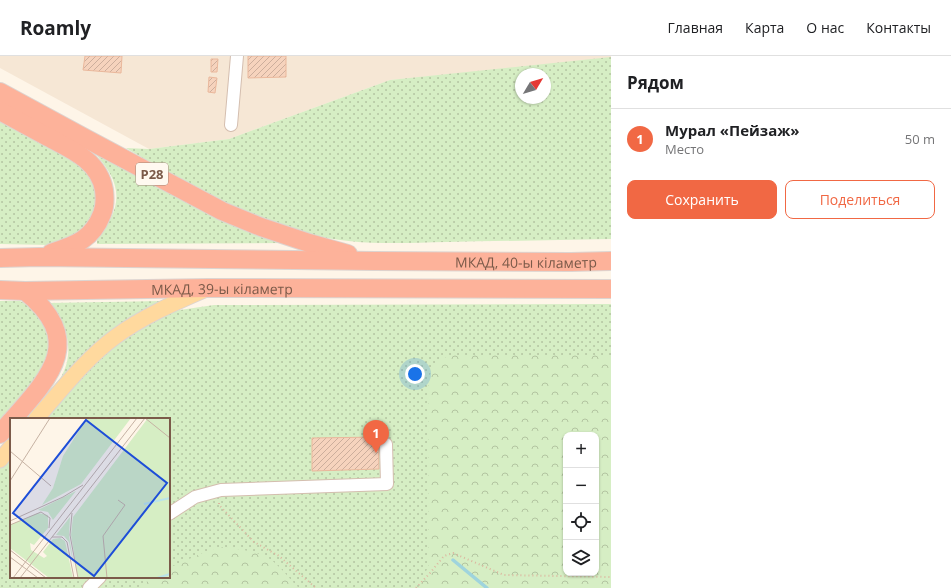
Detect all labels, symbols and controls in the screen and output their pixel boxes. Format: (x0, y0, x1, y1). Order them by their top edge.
text: Roamly (20, 15, 91, 41)
text: Главная (668, 18, 723, 37)
text: Карта (745, 18, 784, 37)
text: О нас (806, 18, 844, 37)
text: Контакты (866, 18, 931, 37)
north arrow (515, 68, 551, 104)
text: Рядом (627, 71, 684, 94)
text: Мурал «Пейзаж» (665, 120, 800, 140)
text: 1 (636, 130, 644, 148)
text: 50 m (905, 130, 935, 148)
text: Место (665, 140, 704, 158)
road number: Р28 (136, 163, 168, 185)
button: Сохранить (627, 180, 777, 219)
button: Поделиться (785, 180, 935, 219)
street label: МКАД, 40-ы кіламетр (455, 252, 597, 272)
street label: МКАД, 39-ы кіламетр (151, 278, 293, 298)
your location (405, 364, 425, 384)
inset map (10, 418, 170, 578)
pin: 1 (363, 420, 389, 453)
map controls (563, 432, 599, 576)
button: + (563, 432, 599, 468)
button: − (563, 468, 599, 504)
button: locate (563, 504, 599, 540)
button: layers (563, 540, 599, 576)

